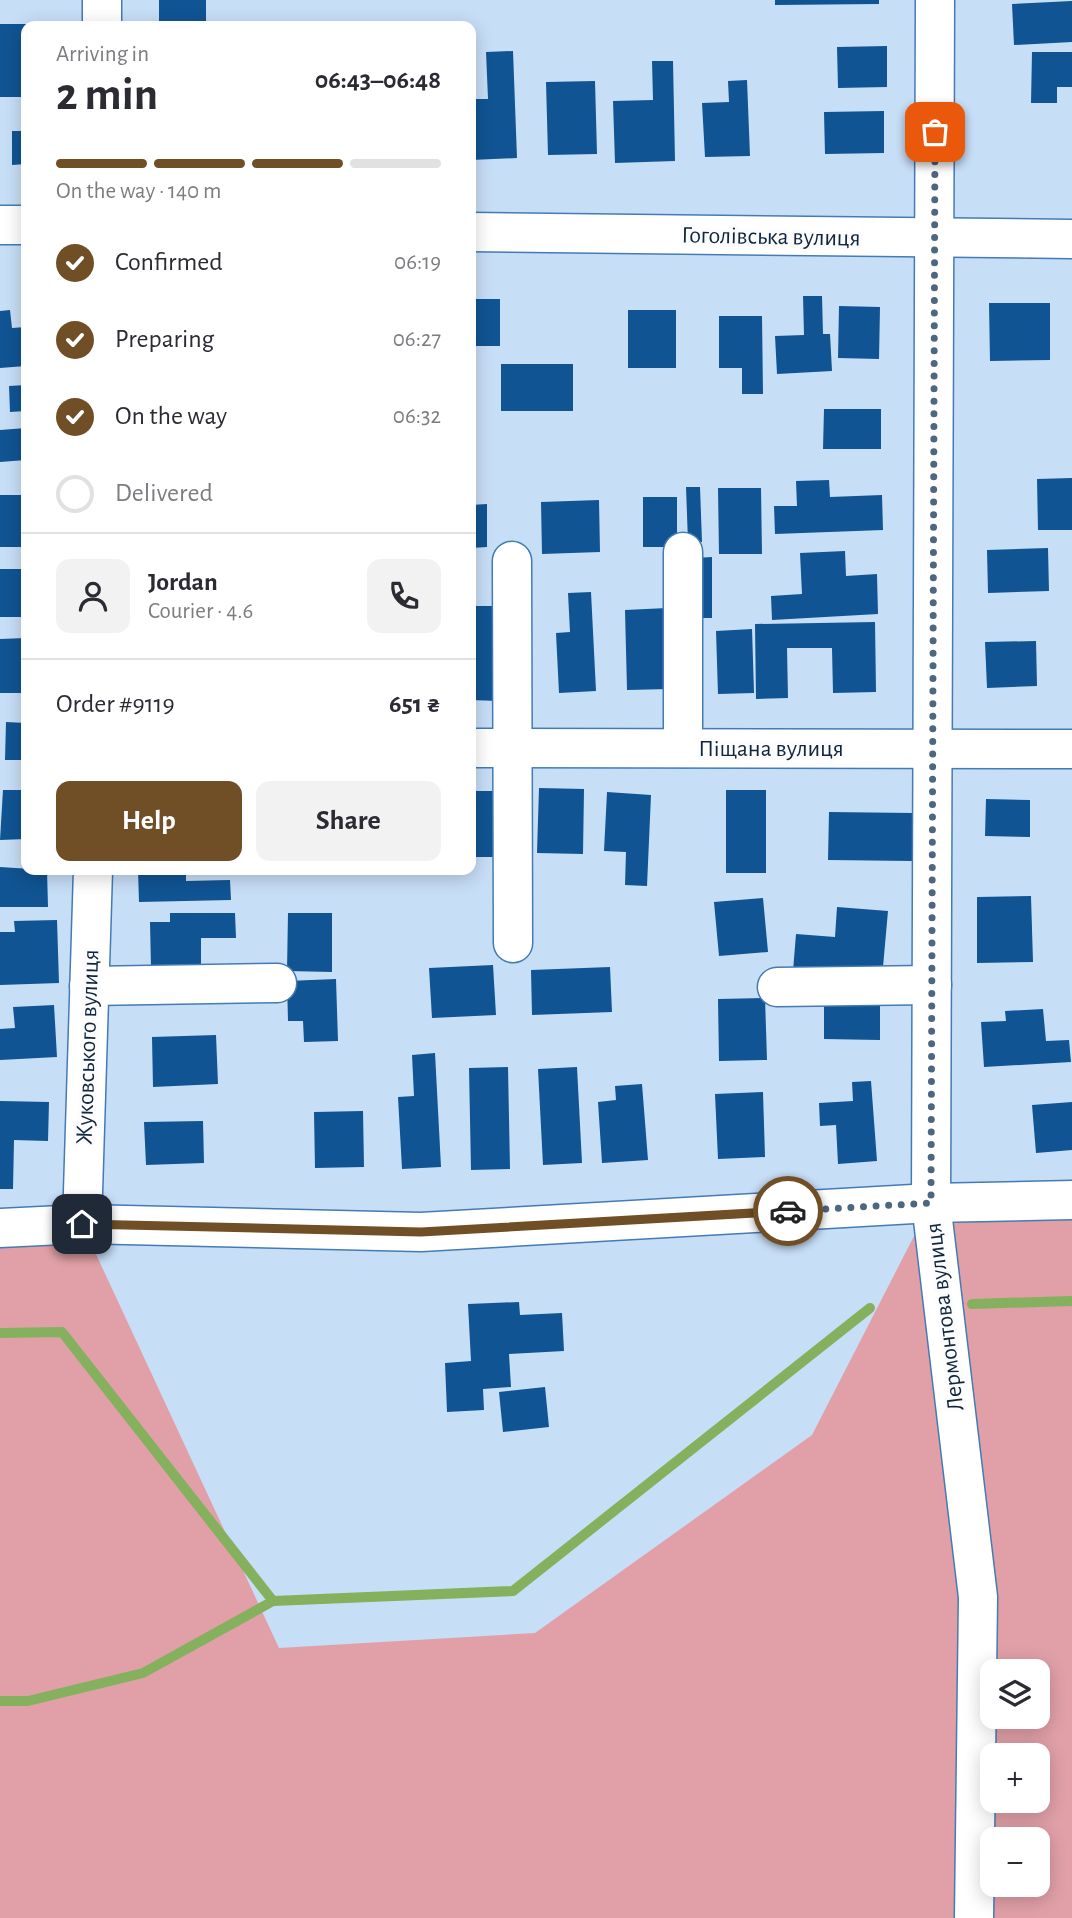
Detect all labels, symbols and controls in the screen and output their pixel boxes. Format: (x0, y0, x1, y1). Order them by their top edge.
text: Arriving in (56, 43, 149, 66)
text: 06:43–06:48 (315, 67, 441, 93)
text: 2 min (56, 72, 158, 118)
pin (905, 102, 965, 162)
icon: bag (916, 113, 954, 151)
text: On the way · 140 m (56, 180, 221, 203)
street label: Гоголівська вулиця (681, 223, 861, 251)
icon: check (56, 244, 94, 282)
text: Confirmed (115, 249, 223, 275)
text: 06:19 (394, 251, 441, 274)
icon: check (56, 321, 94, 359)
text: Preparing (115, 326, 214, 352)
text: 06:27 (393, 328, 441, 351)
icon: check (56, 398, 94, 436)
text: On the way (115, 403, 227, 429)
text: 06:32 (393, 405, 441, 428)
text: Delivered (115, 480, 213, 506)
button: person (56, 559, 130, 633)
button: phone (367, 559, 441, 633)
text: Jordan (148, 569, 218, 595)
text: Courier · 4.6 (148, 600, 253, 623)
text: Order #9119 (56, 691, 175, 717)
text: 651 ₴ (389, 691, 441, 717)
street label: Піщана вулиця (698, 737, 844, 761)
button: Help (56, 781, 242, 861)
button: Share (256, 781, 441, 861)
street label: Жуковського вулиця (73, 949, 103, 1145)
courier (753, 1176, 823, 1246)
icon: car (769, 1192, 807, 1230)
pin (52, 1194, 112, 1254)
icon: home (63, 1205, 101, 1243)
street label: Лермонтова вулиця (922, 1221, 968, 1412)
map controls (980, 1659, 1050, 1897)
button: layers (980, 1659, 1050, 1729)
button: + (980, 1743, 1050, 1813)
button: − (980, 1827, 1050, 1897)

